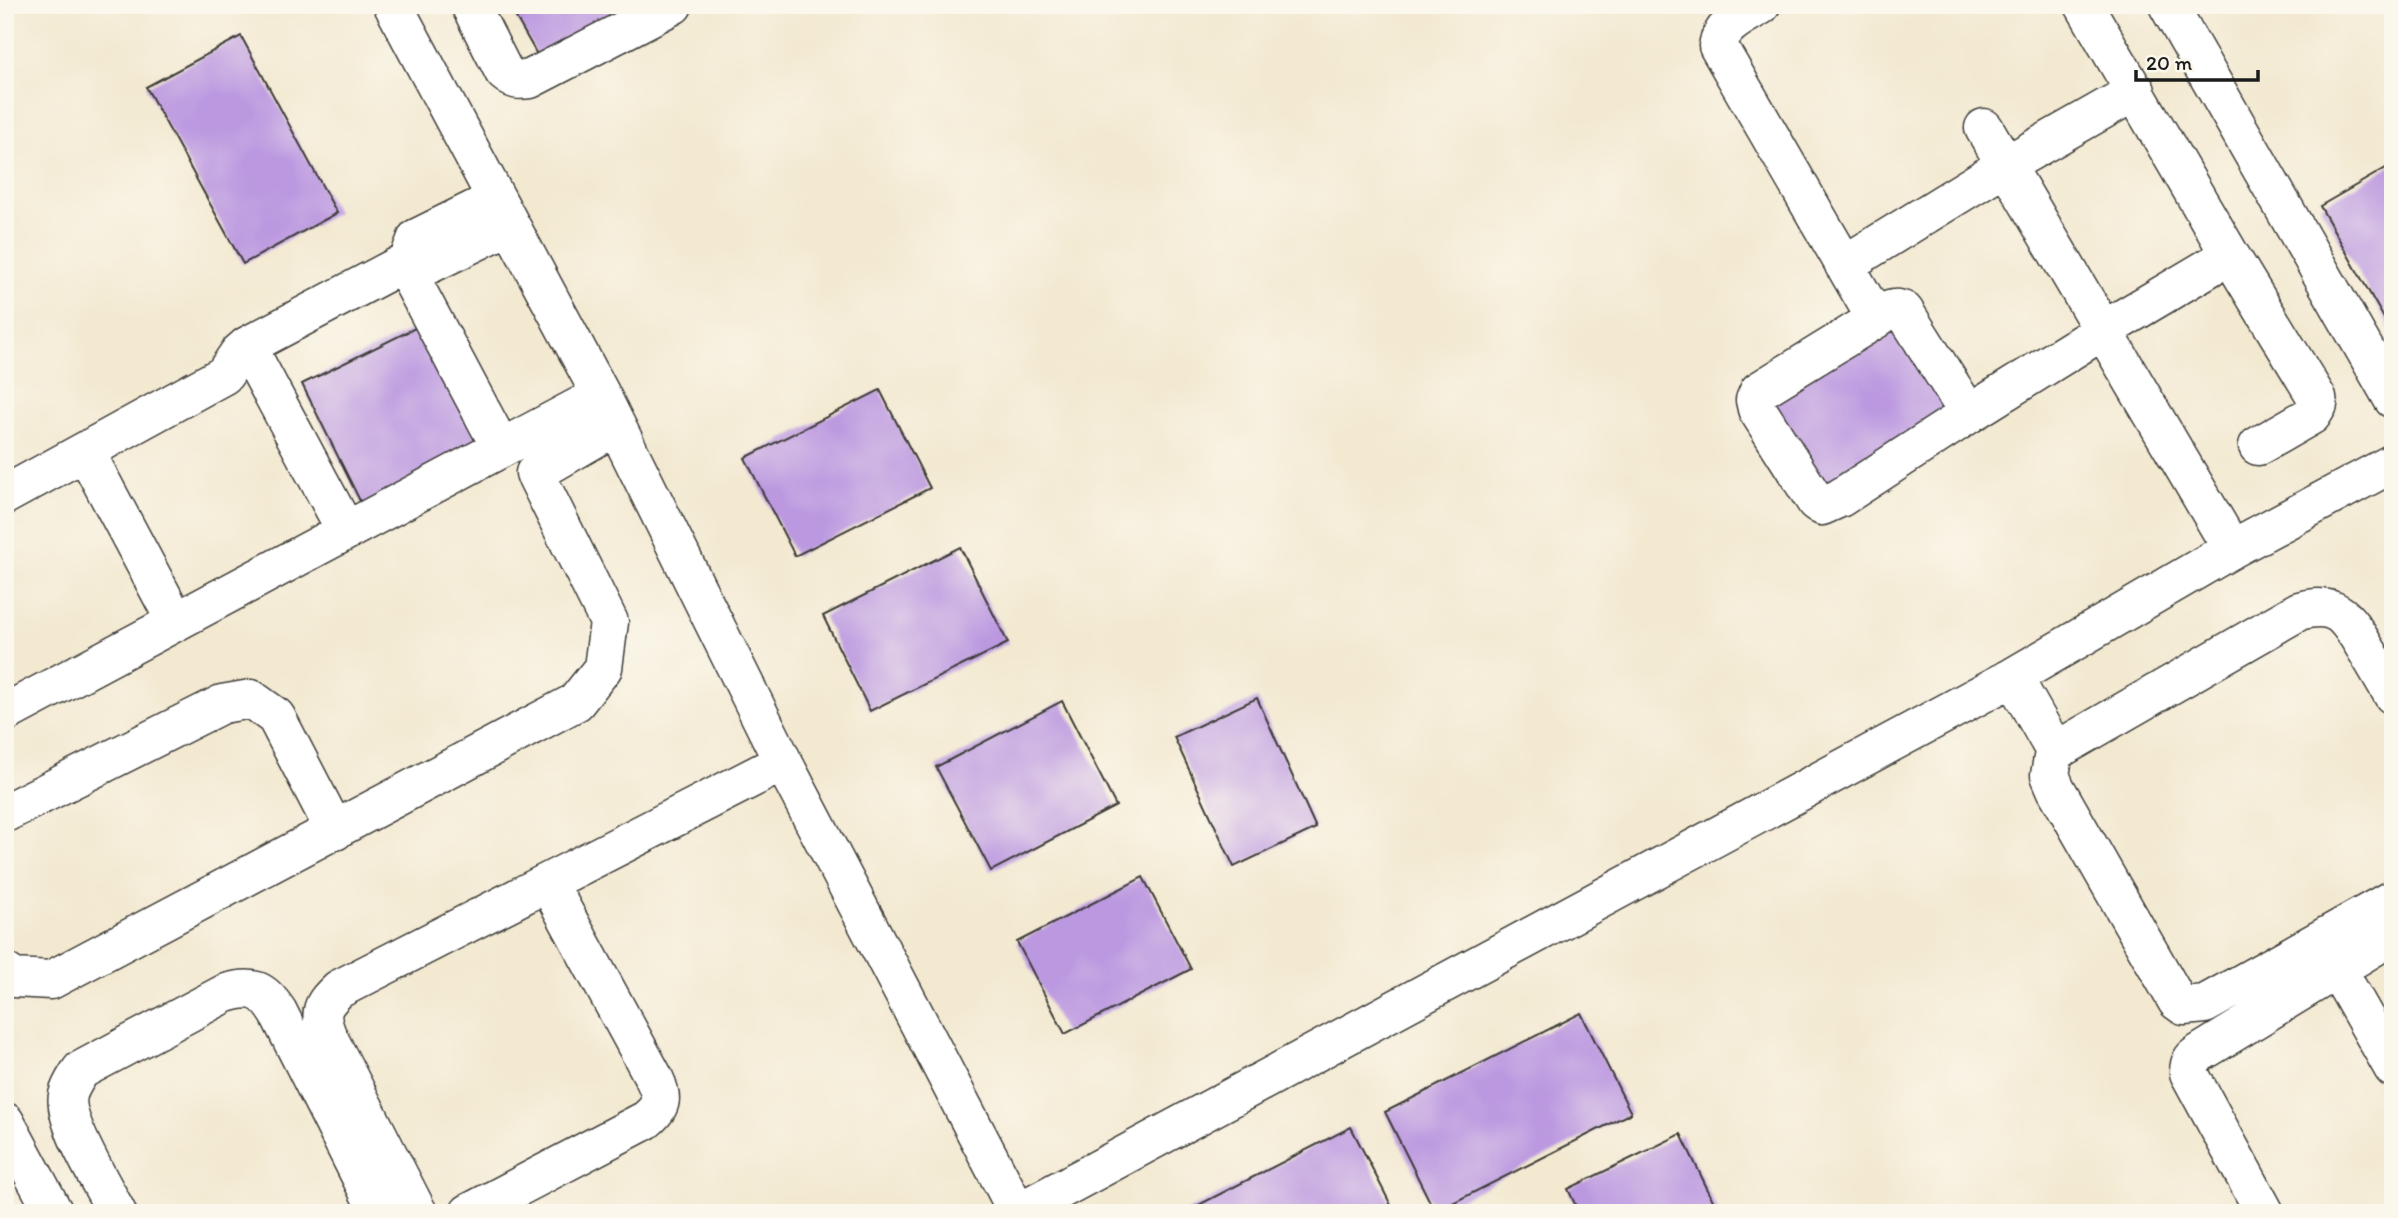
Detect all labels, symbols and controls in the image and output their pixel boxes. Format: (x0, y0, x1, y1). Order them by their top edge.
scale bar (2136, 38, 2258, 82)
text: 20 m (2146, 50, 2193, 75)

